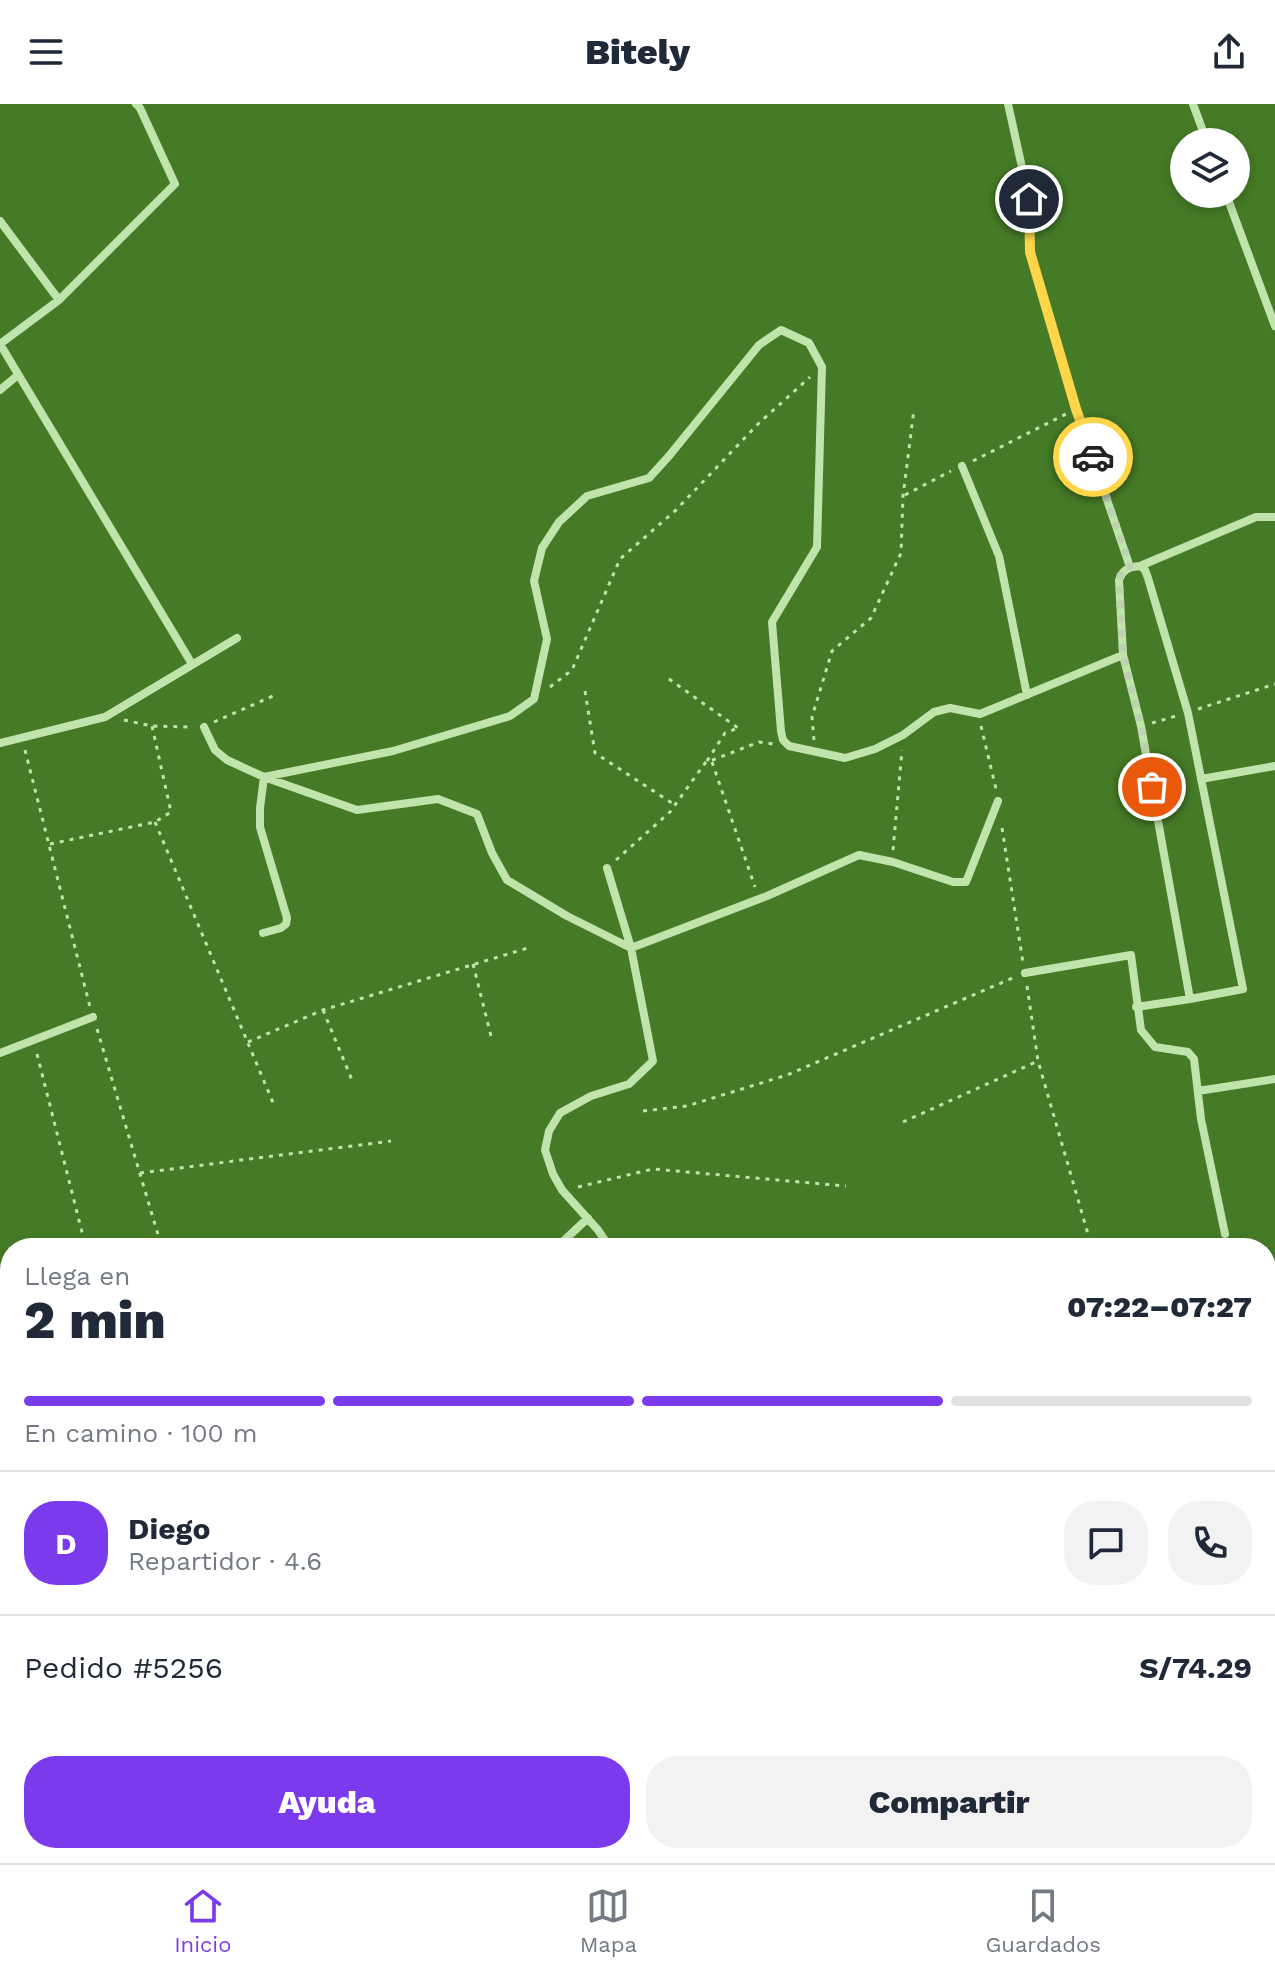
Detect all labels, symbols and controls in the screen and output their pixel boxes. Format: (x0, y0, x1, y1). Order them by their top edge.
icon: menu (24, 30, 68, 74)
icon: share (1207, 30, 1251, 74)
text: Bitely (585, 31, 690, 73)
map controls (1170, 128, 1250, 208)
button: layers (1170, 128, 1250, 208)
pin (995, 165, 1063, 233)
icon: home (1007, 177, 1051, 221)
courier (1053, 417, 1133, 497)
icon: car (1071, 435, 1115, 479)
pin (1118, 753, 1186, 821)
icon: bag (1130, 765, 1174, 809)
text: Llega en (24, 1261, 130, 1291)
text: 07:22–07:27 (1067, 1289, 1252, 1324)
text: 2 min (24, 1290, 166, 1351)
text: En camino · 100 m (24, 1418, 257, 1448)
button: chat (1064, 1501, 1148, 1585)
button: phone (1168, 1501, 1252, 1585)
text: Diego (128, 1511, 210, 1546)
text: D (55, 1526, 77, 1561)
text: Repartidor · 4.6 (128, 1546, 322, 1576)
text: Pedido #5256 (24, 1650, 223, 1685)
text: S/74.29 (1139, 1650, 1252, 1685)
button: Ayuda (24, 1756, 630, 1848)
button: Compartir (646, 1756, 1252, 1848)
tab: Inicio (174, 1884, 231, 1957)
tab: Mapa (580, 1884, 637, 1957)
tab: Guardados (985, 1884, 1101, 1957)

